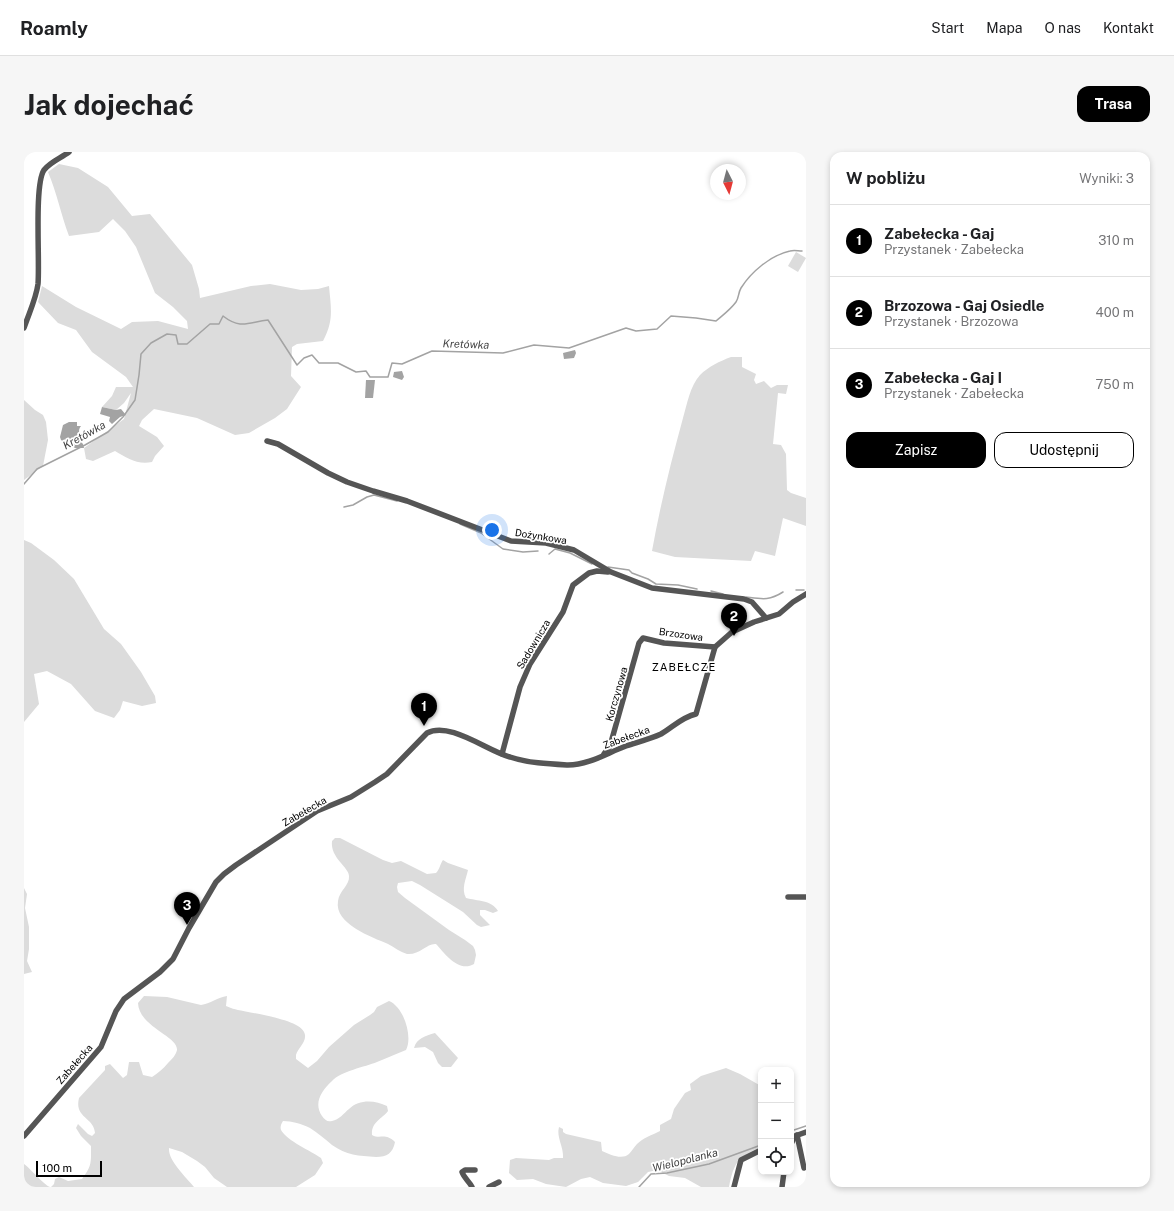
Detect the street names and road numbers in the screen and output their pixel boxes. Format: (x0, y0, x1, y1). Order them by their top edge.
street label: Dożynkowa (514, 526, 568, 546)
street label: Sadownicza (514, 617, 552, 671)
street label: Brzozowa (658, 625, 704, 643)
street label: Korczynowa (603, 665, 629, 723)
street label: Zabełecka (601, 723, 651, 751)
street label: Zabełecka (280, 794, 328, 828)
street label: Zabełecka (53, 1042, 95, 1086)

